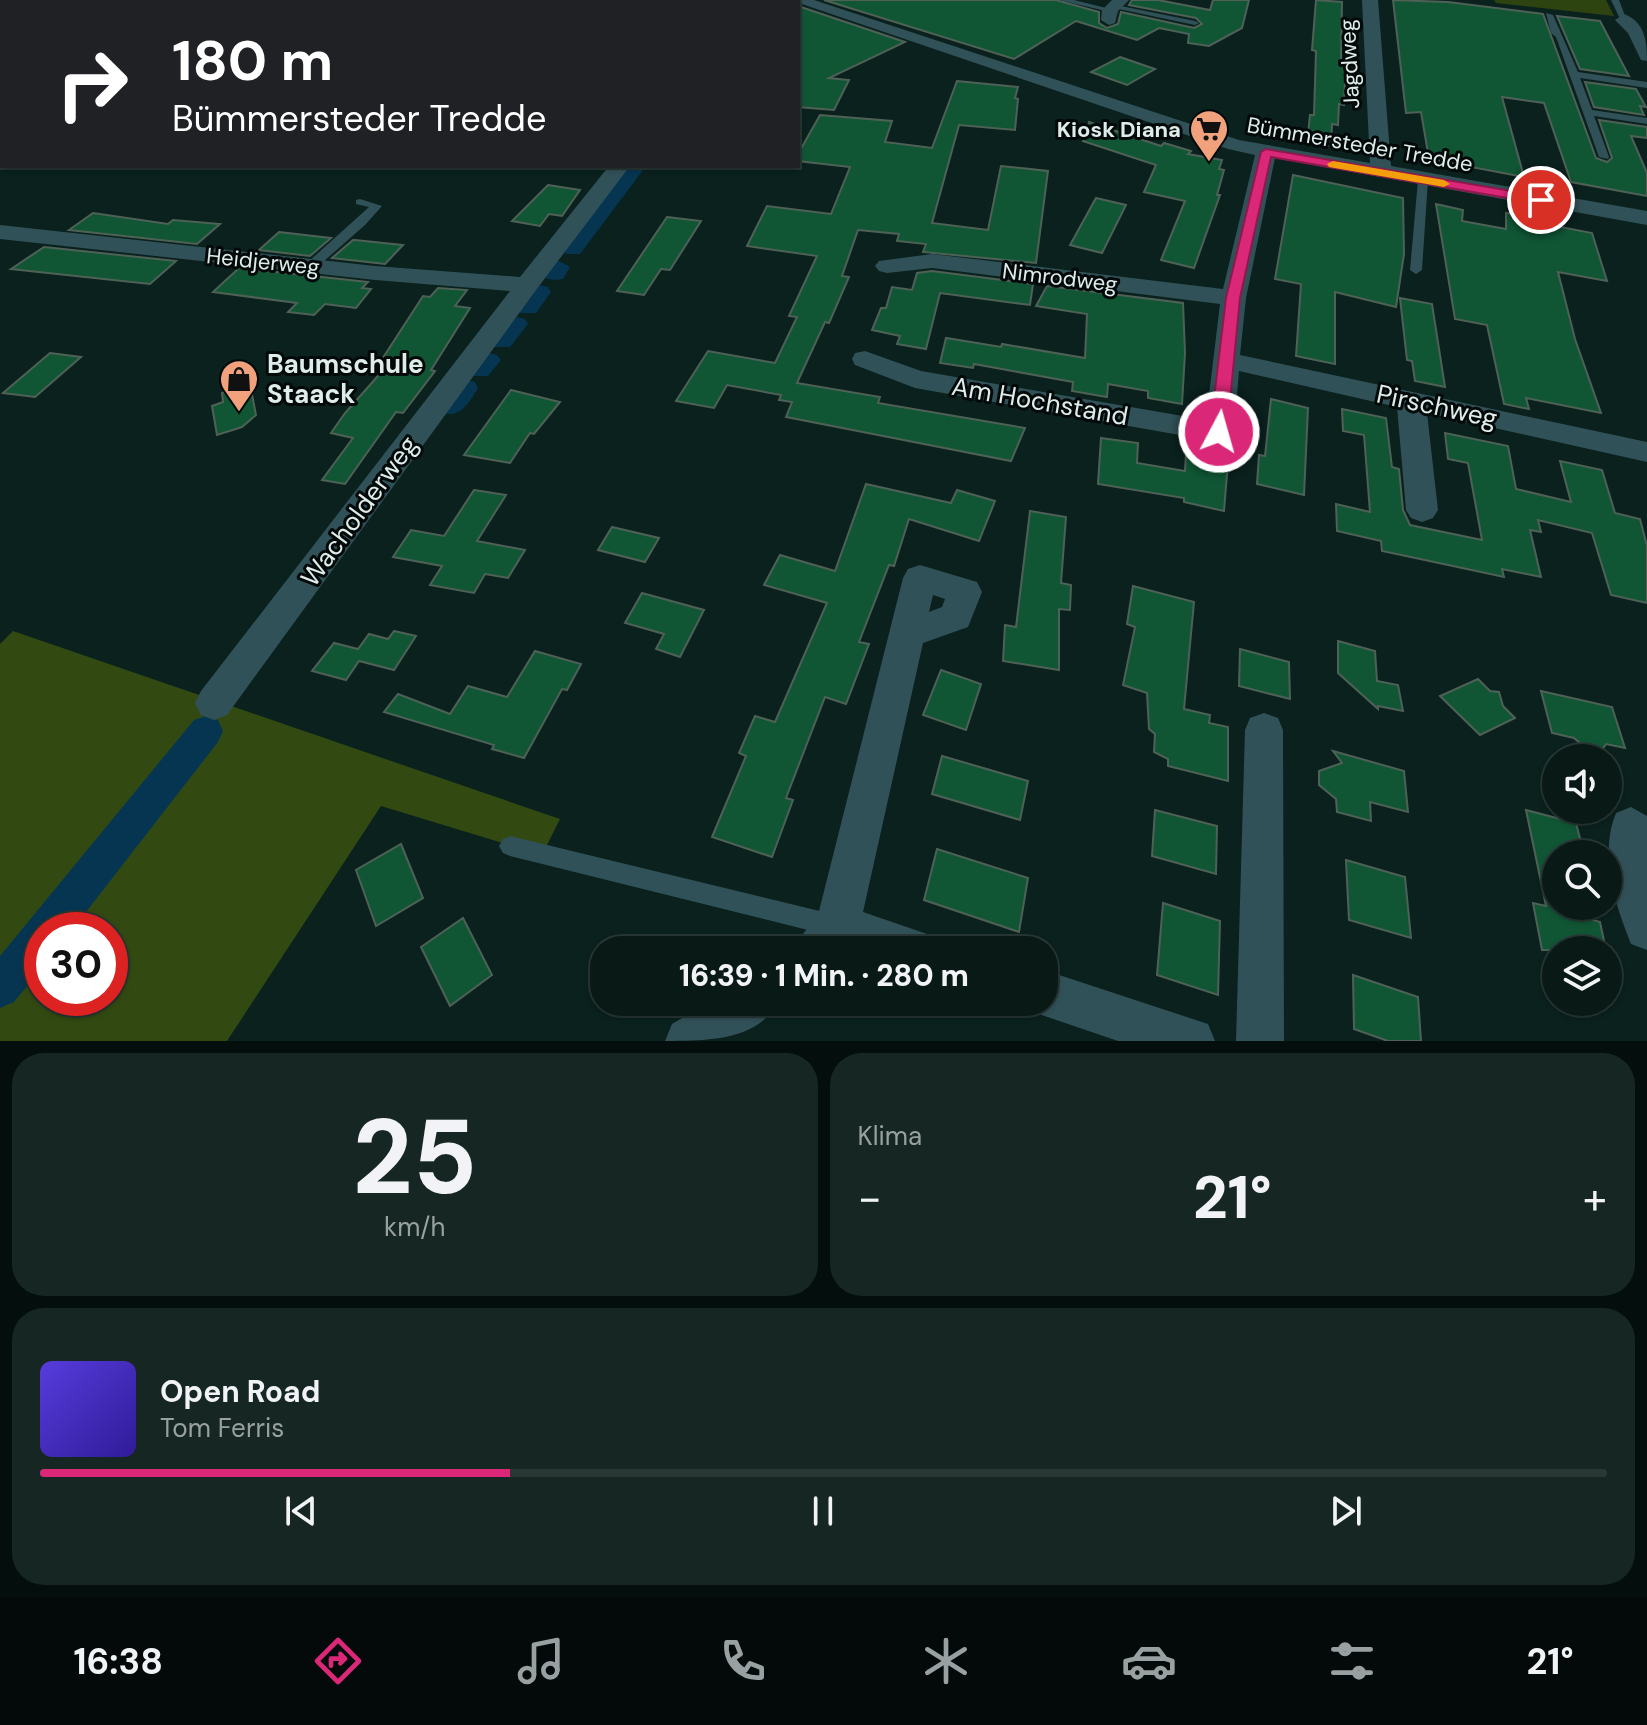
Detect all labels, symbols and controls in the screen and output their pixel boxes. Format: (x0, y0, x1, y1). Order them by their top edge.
street label: Jagdweg (1333, 18, 1366, 110)
text: 180 m (172, 24, 333, 97)
icon: right (40, 32, 144, 136)
text: Bümmersteder Tredde (172, 95, 546, 142)
supermarket icon: Kiosk Diana (1188, 108, 1230, 163)
street label: Bümmersteder Tredde (1245, 110, 1475, 179)
place label: Kiosk Diana (1057, 115, 1181, 144)
pin (1507, 166, 1575, 234)
icon: arrive (1519, 178, 1563, 222)
street label: Heidjerweg (205, 241, 321, 282)
street label: Nimrodweg (1001, 256, 1119, 299)
place label: Baumschule Staack (267, 347, 424, 411)
shop icon: Baumschule Staack (218, 358, 260, 413)
street label: Am Hochstand (949, 369, 1131, 433)
street label: Pirschweg (1374, 377, 1500, 435)
position arrow (1177, 390, 1261, 474)
street label: Wacholderweg (293, 429, 425, 593)
map controls (1542, 744, 1622, 1016)
button: sound (1542, 744, 1622, 824)
button: search (1542, 840, 1622, 920)
speed limit sign: 30 (24, 912, 128, 1016)
button: layers (1542, 936, 1622, 1016)
text: 16:39 · 1 Min. · 280 m (679, 956, 969, 995)
text: 25 (352, 1090, 477, 1225)
text: Klima (858, 1119, 922, 1153)
text: 21° (1193, 1158, 1272, 1237)
text: − (858, 1169, 882, 1227)
text: + (1583, 1169, 1607, 1227)
text: km/h (384, 1210, 445, 1244)
text: Open Road (160, 1372, 320, 1411)
text: Tom Ferris (160, 1411, 284, 1445)
icon: previous (279, 1489, 323, 1533)
icon: pause (801, 1489, 845, 1533)
icon: next (1324, 1489, 1368, 1533)
icon: directions (310, 1633, 366, 1689)
icon: music (513, 1633, 569, 1689)
icon: phone (715, 1633, 771, 1689)
icon: climate (918, 1633, 974, 1689)
icon: car (1121, 1633, 1177, 1689)
icon: filters (1324, 1633, 1380, 1689)
text: 16:38 (73, 1638, 163, 1685)
text: 21° (1527, 1638, 1574, 1685)

